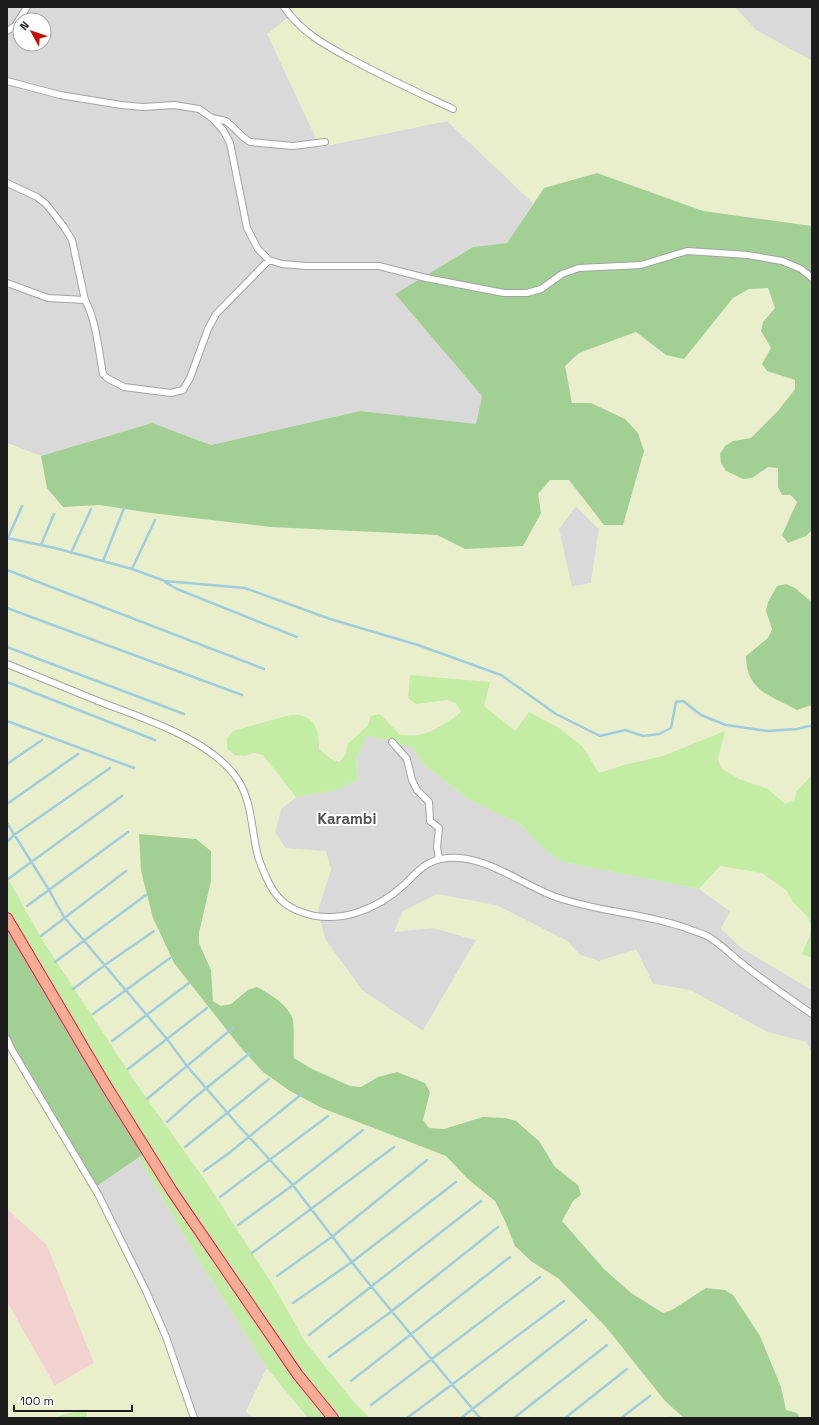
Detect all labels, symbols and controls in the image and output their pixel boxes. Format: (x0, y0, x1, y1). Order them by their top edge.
north arrow (12, 12, 52, 52)
text: N (17, 18, 32, 33)
district label: Karambi (318, 809, 376, 828)
scale bar (14, 1387, 132, 1413)
text: 100 m (20, 1393, 54, 1409)

